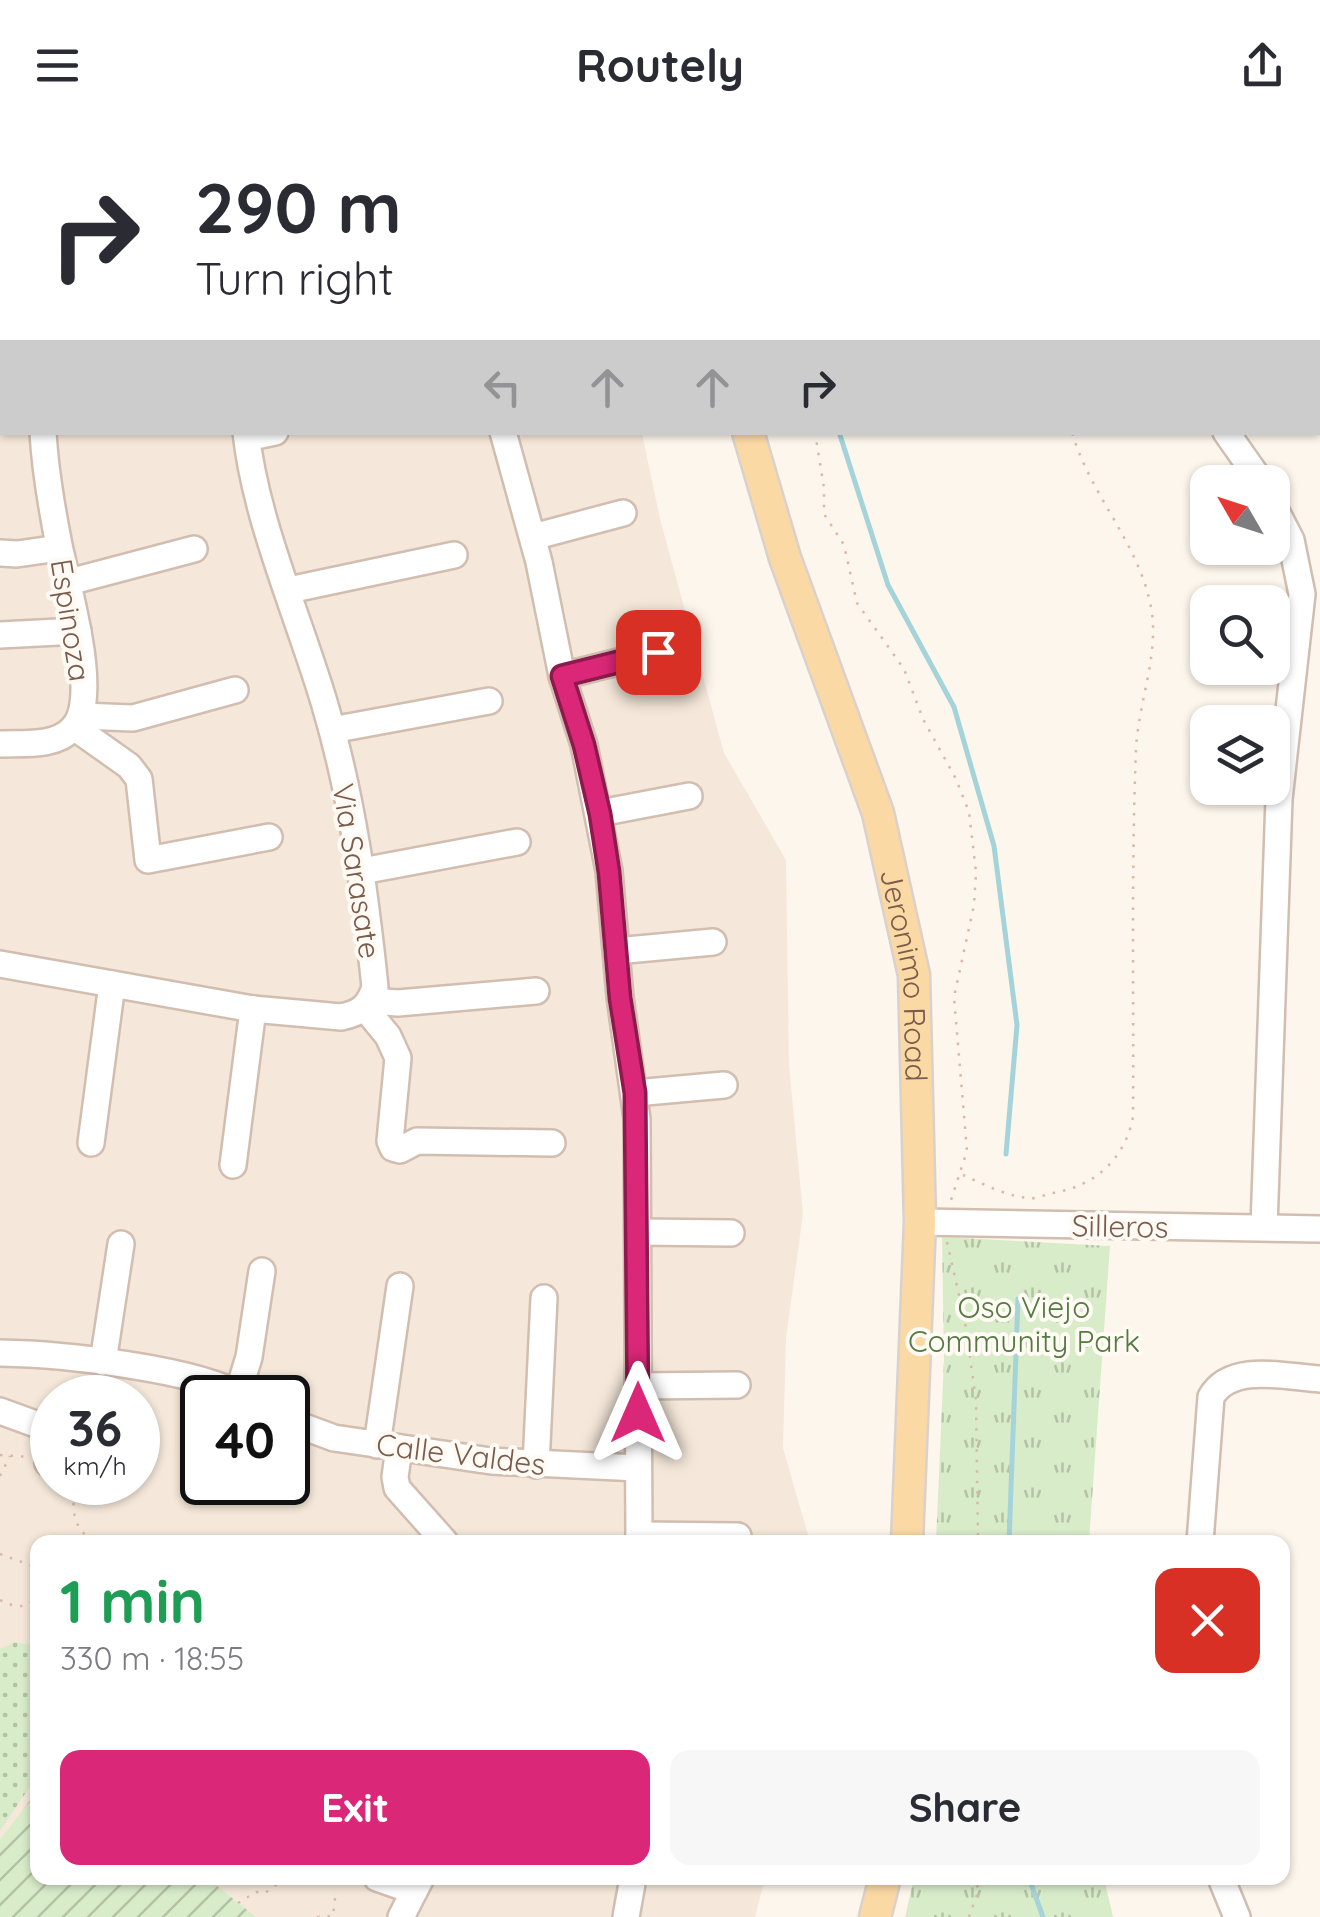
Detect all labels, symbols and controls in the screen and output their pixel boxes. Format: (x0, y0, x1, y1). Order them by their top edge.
text: Routely (576, 37, 744, 93)
icon: menu (30, 38, 85, 93)
icon: share (1235, 38, 1290, 93)
text: 290 m (195, 163, 402, 251)
icon: right (30, 170, 160, 300)
text: Turn right (195, 250, 394, 306)
icon: left (475, 360, 530, 415)
icon: ahead (580, 360, 635, 415)
icon: ahead (685, 360, 740, 415)
icon: right (790, 360, 845, 415)
north arrow (1190, 465, 1290, 565)
map controls (1190, 465, 1290, 805)
street label: Espinoza (43, 556, 99, 684)
button: search (1190, 585, 1290, 685)
pin (616, 610, 701, 695)
icon: arrive (631, 625, 686, 680)
button: layers (1190, 705, 1290, 805)
street label: Via Sarasate (324, 781, 390, 961)
street label: Jeronimo Road (872, 865, 936, 1082)
street label: Silleros (1071, 1206, 1169, 1246)
park label: Oso Viejo Community Park (908, 1288, 1140, 1360)
position arrow (586, 1361, 690, 1465)
speed limit sign: 40 (180, 1375, 310, 1505)
text: 36 (68, 1396, 122, 1459)
street label: Calle Valdes (374, 1425, 548, 1483)
text: km/h (63, 1450, 127, 1481)
text: 1 min (60, 1563, 205, 1638)
button: close (1155, 1568, 1260, 1673)
text: 330 m · 18:55 (60, 1638, 244, 1678)
button: Exit (60, 1750, 650, 1865)
button: Share (670, 1750, 1260, 1865)

